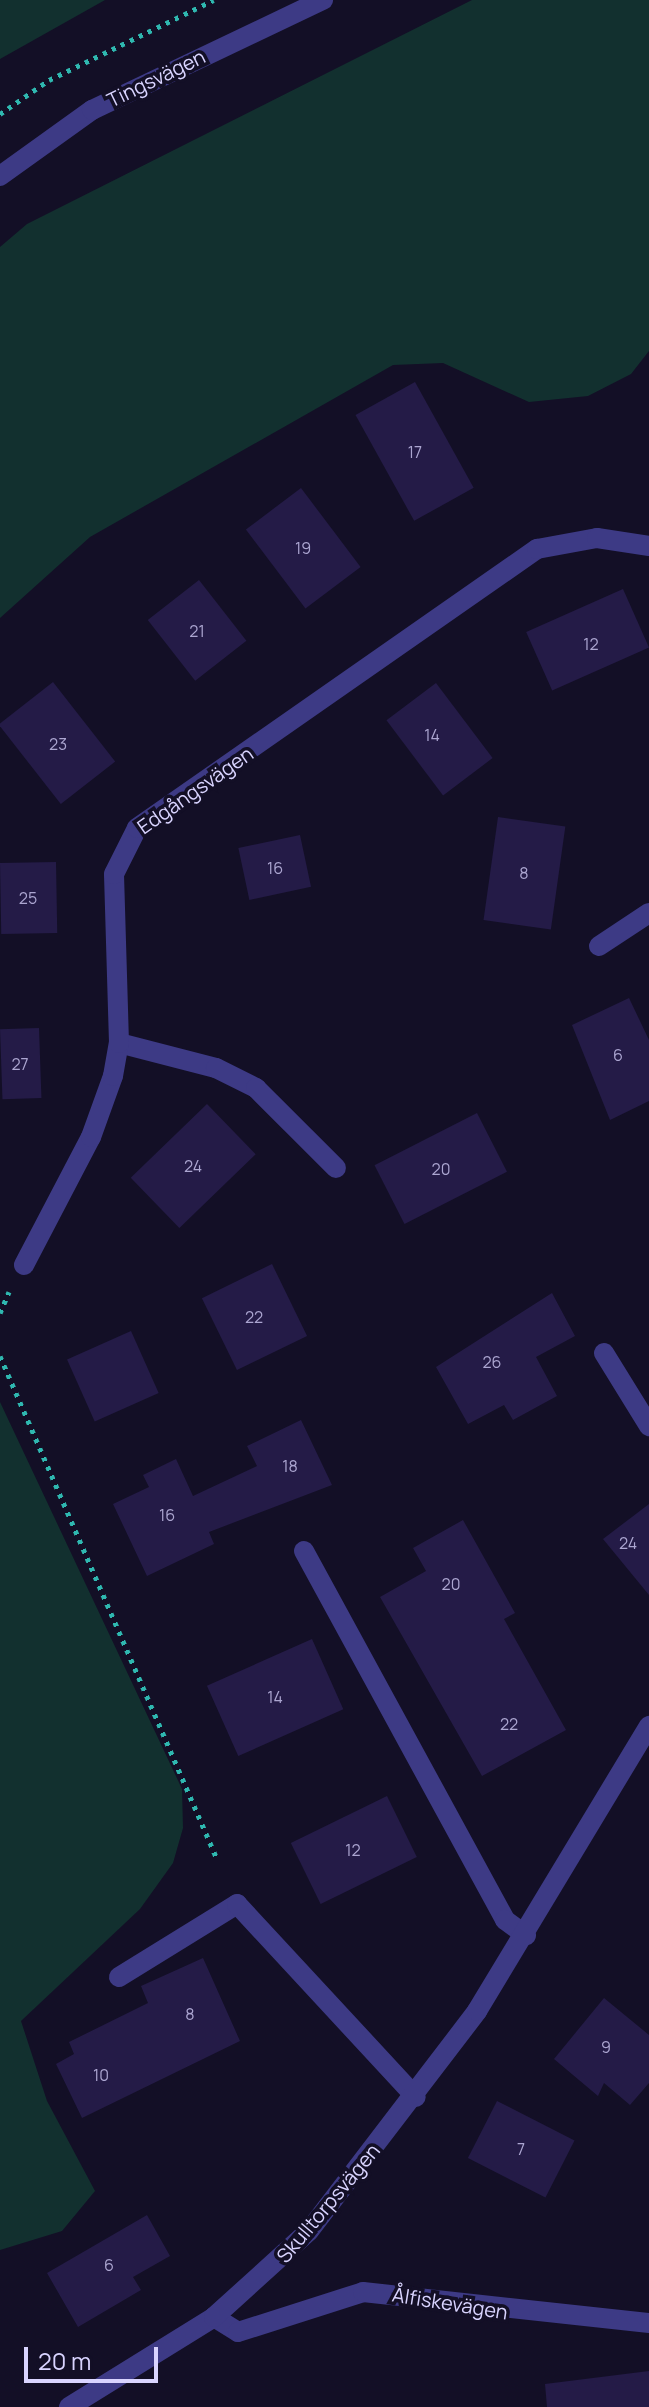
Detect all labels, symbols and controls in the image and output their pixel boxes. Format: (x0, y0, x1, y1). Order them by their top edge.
street label: Tingsvägen (103, 44, 209, 112)
house number: 17 (408, 442, 422, 462)
house number: 19 (295, 538, 311, 558)
house number: 21 (189, 621, 205, 641)
house number: 12 (583, 634, 599, 654)
house number: 14 (424, 725, 440, 745)
house number: 23 (49, 734, 67, 754)
street label: Edgångsvägen (132, 741, 258, 839)
house number: 16 (267, 858, 283, 878)
house number: 8 (519, 863, 529, 883)
house number: 25 (19, 888, 37, 908)
house number: 6 (613, 1045, 623, 1065)
house number: 27 (11, 1054, 29, 1074)
house number: 24 (184, 1156, 202, 1176)
house number: 20 (432, 1159, 450, 1179)
house number: 22 (245, 1307, 263, 1327)
house number: 26 (482, 1352, 502, 1372)
house number: 18 (282, 1456, 298, 1476)
house number: 16 (159, 1505, 175, 1525)
house number: 24 (619, 1533, 637, 1553)
house number: 20 (442, 1574, 460, 1594)
house number: 14 (267, 1687, 283, 1707)
house number: 22 (500, 1714, 518, 1734)
house number: 12 (345, 1840, 361, 1860)
house number: 8 (185, 2004, 195, 2024)
house number: 9 (601, 2037, 611, 2057)
house number: 10 (93, 2065, 109, 2085)
street label: Skulltorpsvägen (271, 2139, 385, 2267)
house number: 7 (517, 2139, 525, 2159)
house number: 6 (104, 2255, 114, 2275)
street label: Ålfiskevägen (390, 2282, 510, 2324)
scale bar (28, 2331, 162, 2381)
text: 20 m (38, 2344, 91, 2377)

